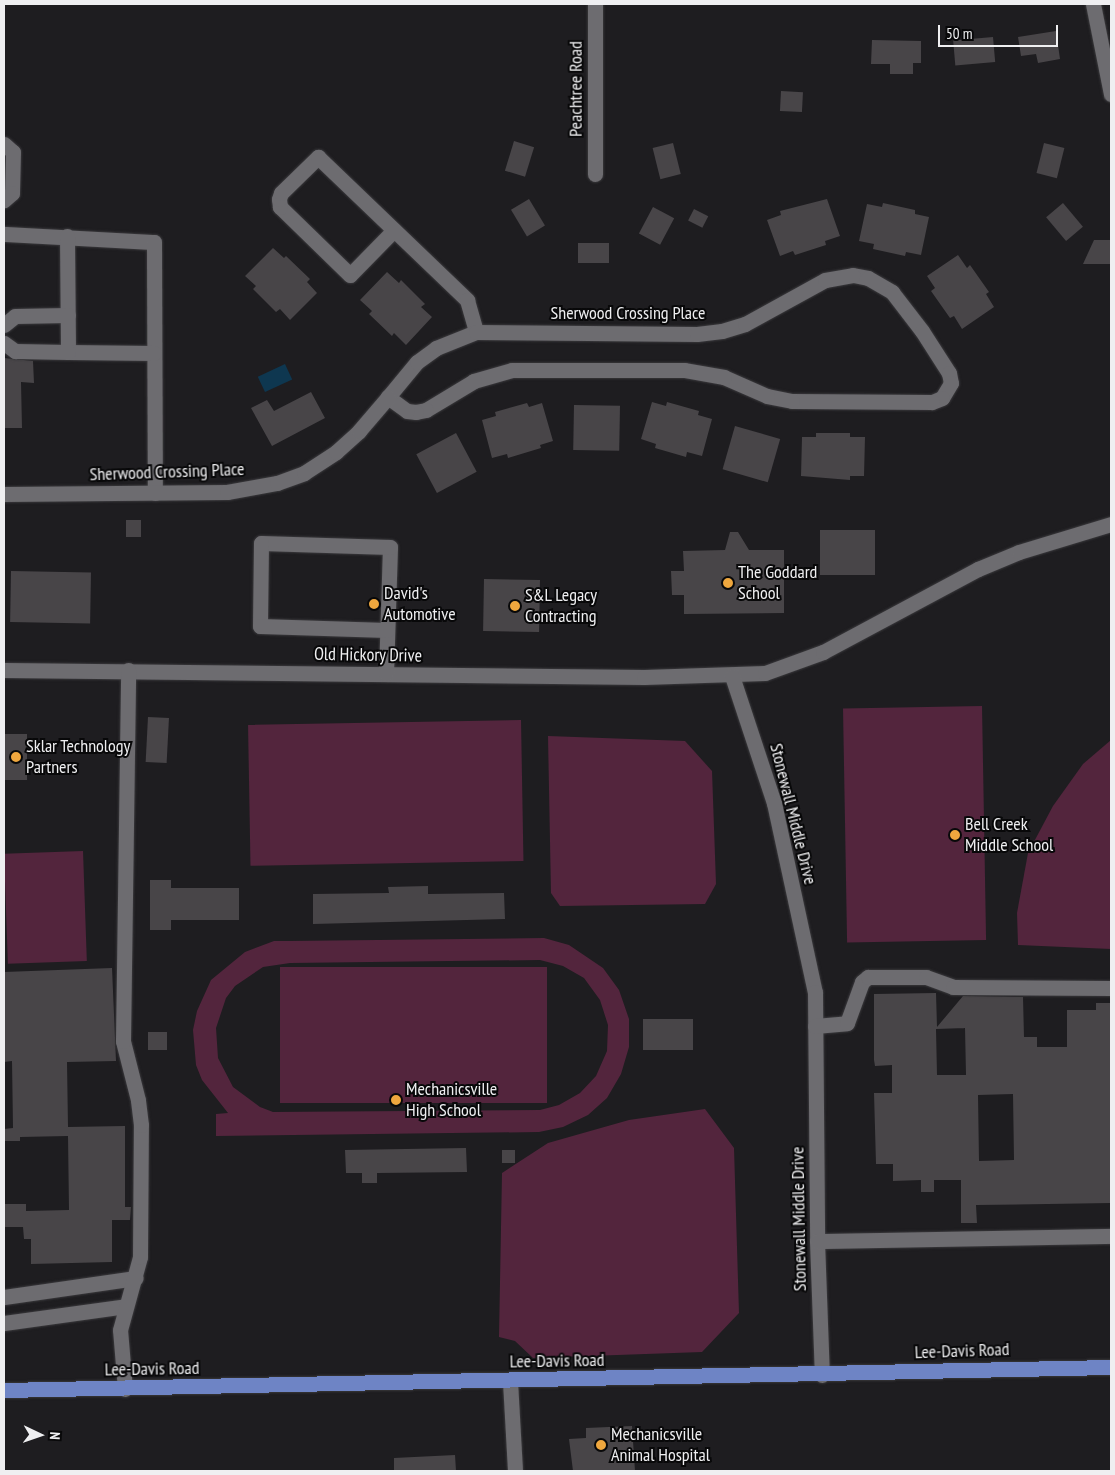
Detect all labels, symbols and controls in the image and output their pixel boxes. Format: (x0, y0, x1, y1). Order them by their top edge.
scale bar (940, 15, 1060, 47)
text: 50 m (946, 24, 972, 43)
street label: Peachtree Road (565, 41, 587, 137)
street label: Sherwood Crossing Place (551, 302, 705, 324)
street label: Sherwood Crossing Place (89, 459, 245, 485)
place label: The Goddard School (738, 562, 817, 604)
marker: The Goddard School (722, 577, 734, 589)
place label: David's Automotive (384, 583, 456, 626)
place label: S&L Legacy Contracting (525, 585, 598, 628)
marker: David's Automotive (368, 598, 380, 610)
marker: S&L Legacy Contracting (509, 600, 521, 612)
street label: Old Hickory Drive (314, 643, 422, 667)
place label: Sklar Technology Partners (26, 736, 131, 779)
street label: Stonewall Middle Drive (765, 741, 821, 887)
marker: Sklar Technology Partners (10, 751, 22, 763)
place label: Bell Creek Middle School (965, 814, 1053, 856)
marker: Bell Creek Middle School (949, 829, 961, 841)
place label: Mechanicsville High School (406, 1079, 497, 1122)
marker: Mechanicsville High School (390, 1094, 402, 1106)
street label: Stonewall Middle Drive (787, 1147, 811, 1291)
street label: Lee-Davis Road (914, 1339, 1010, 1363)
street label: Lee-Davis Road (509, 1349, 605, 1373)
street label: Lee-Davis Road (104, 1357, 200, 1381)
north arrow (15, 1410, 65, 1460)
place label: Mechanicsville Animal Hospital (611, 1424, 710, 1466)
text: N (46, 1432, 64, 1440)
marker: Mechanicsville Animal Hospital (595, 1439, 607, 1451)

